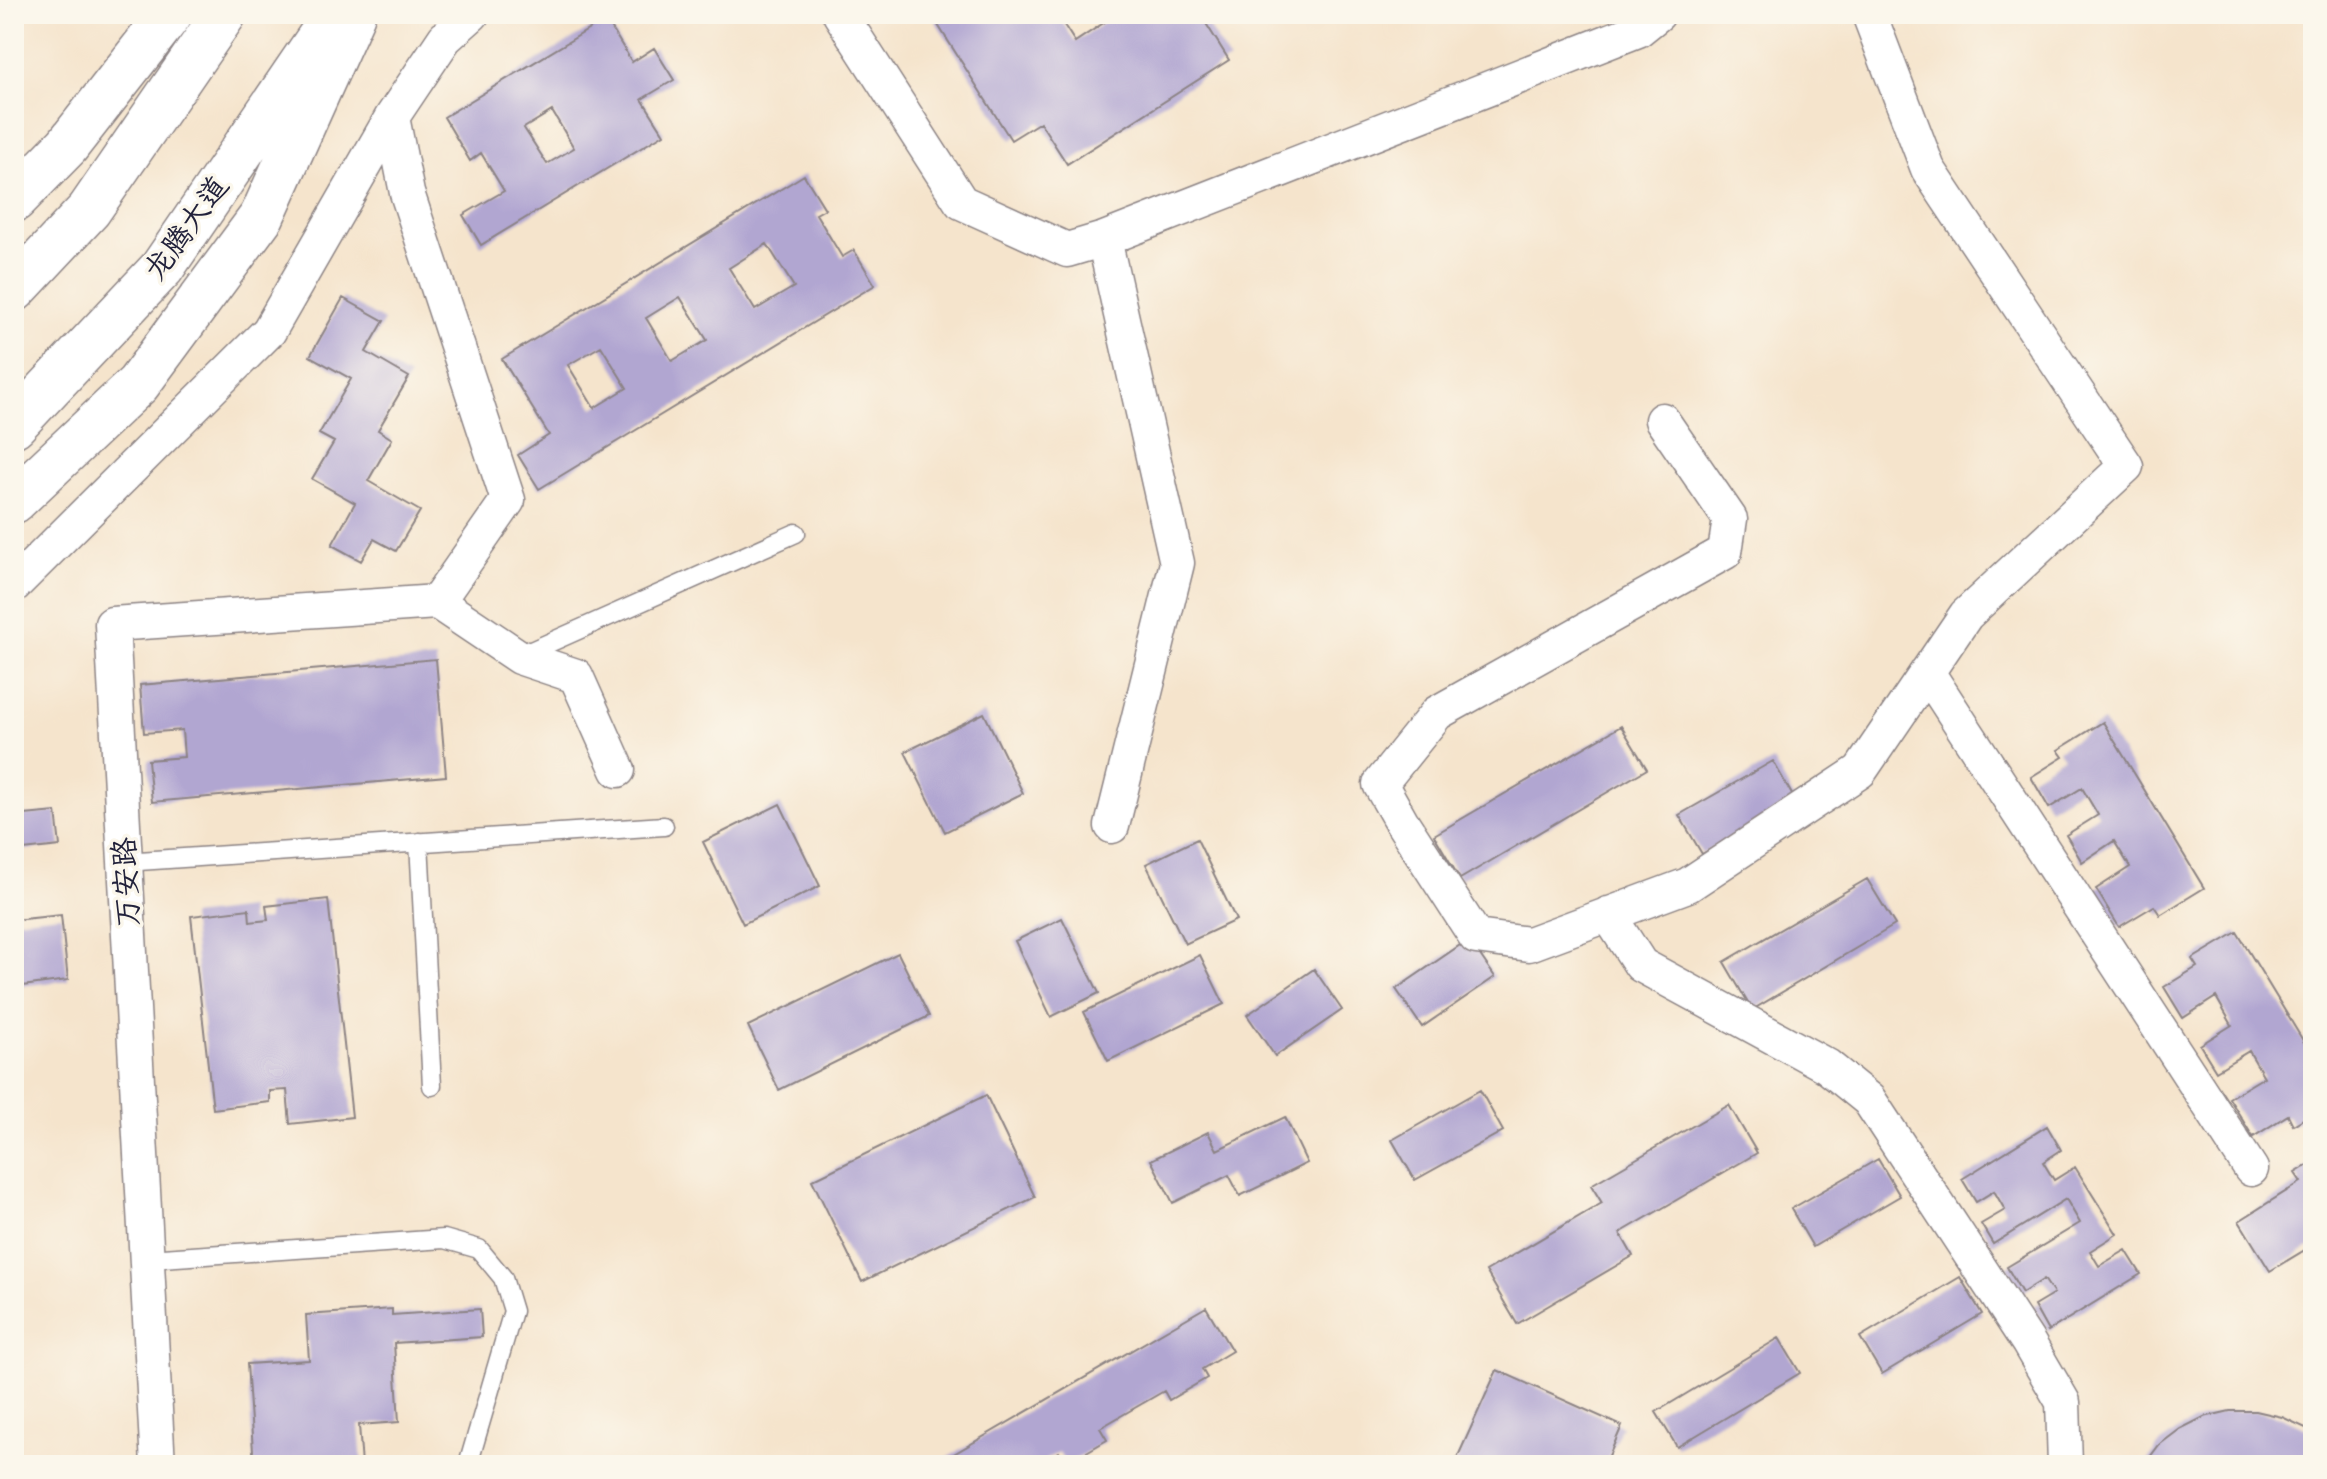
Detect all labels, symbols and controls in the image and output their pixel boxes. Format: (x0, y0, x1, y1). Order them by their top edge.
street label: 龙腾大道 (136, 169, 238, 289)
street label: 万安路 (106, 836, 149, 928)

